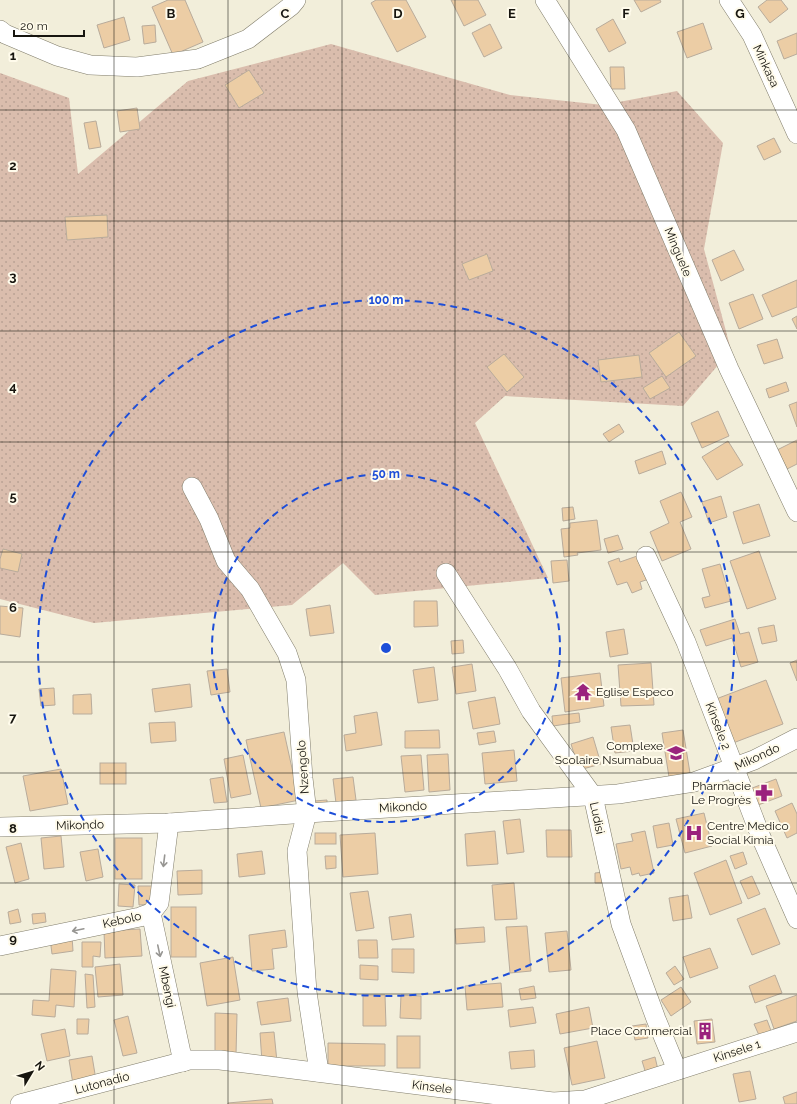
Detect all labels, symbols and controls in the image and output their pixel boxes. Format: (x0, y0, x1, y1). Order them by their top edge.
text: B (167, 6, 176, 21)
text: C (281, 6, 290, 21)
text: D (393, 6, 403, 21)
text: E (508, 6, 516, 21)
text: F (622, 6, 630, 21)
text: G (735, 6, 745, 21)
scale bar (14, 12, 84, 38)
text: 20 m (20, 19, 48, 33)
street label: Minkasa (750, 42, 782, 90)
text: 1 (10, 48, 17, 63)
text: 2 (9, 158, 17, 173)
street label: Minguele (661, 225, 695, 279)
text: 3 (9, 269, 17, 284)
text: 100 m (369, 293, 403, 307)
text: 4 (9, 379, 17, 394)
text: 50 m (372, 467, 400, 481)
text: 5 (9, 489, 17, 504)
text: 6 (9, 600, 17, 615)
centre of rings (379, 641, 393, 655)
temple icon: Eglise Especo (573, 682, 593, 702)
place label: Eglise Especo (596, 685, 674, 699)
street label: Kinsele 2 (703, 700, 733, 752)
text: 7 (9, 710, 17, 725)
place label: Complexe Scolaire Nsumabua (555, 739, 663, 767)
street label: Nzengolo (294, 740, 312, 794)
street label: Mikondo (732, 741, 782, 773)
school or university icon: Complexe Scolaire Nsumabua (666, 743, 686, 763)
place label: Pharmacie Le Progrès (691, 779, 751, 807)
pharmacy icon: Pharmacie Le Progrès (754, 783, 774, 803)
street label: Mikondo (379, 799, 427, 815)
street label: Ludisi (587, 801, 607, 835)
street label: Mikondo (56, 817, 104, 833)
place label: Centre Medico Social Kimia (707, 819, 789, 847)
text: 8 (9, 821, 17, 836)
hospital icon: Centre Medico Social Kimia (684, 823, 704, 843)
one-way arrow (160, 854, 168, 867)
street label: Kebolo (101, 909, 143, 931)
one-way arrow (72, 926, 85, 934)
text: 9 (9, 931, 17, 946)
one-way arrow (156, 944, 164, 957)
street label: Mbengi (156, 965, 178, 1009)
building icon: Place Commercial (695, 1021, 715, 1041)
place label: Place Commercial (591, 1024, 693, 1038)
street label: Kinsele 1 (712, 1037, 762, 1065)
north arrow (12, 1052, 52, 1092)
text: N (32, 1059, 47, 1073)
street label: Lutonadio (73, 1069, 131, 1097)
street label: Kinsele (411, 1078, 453, 1096)

